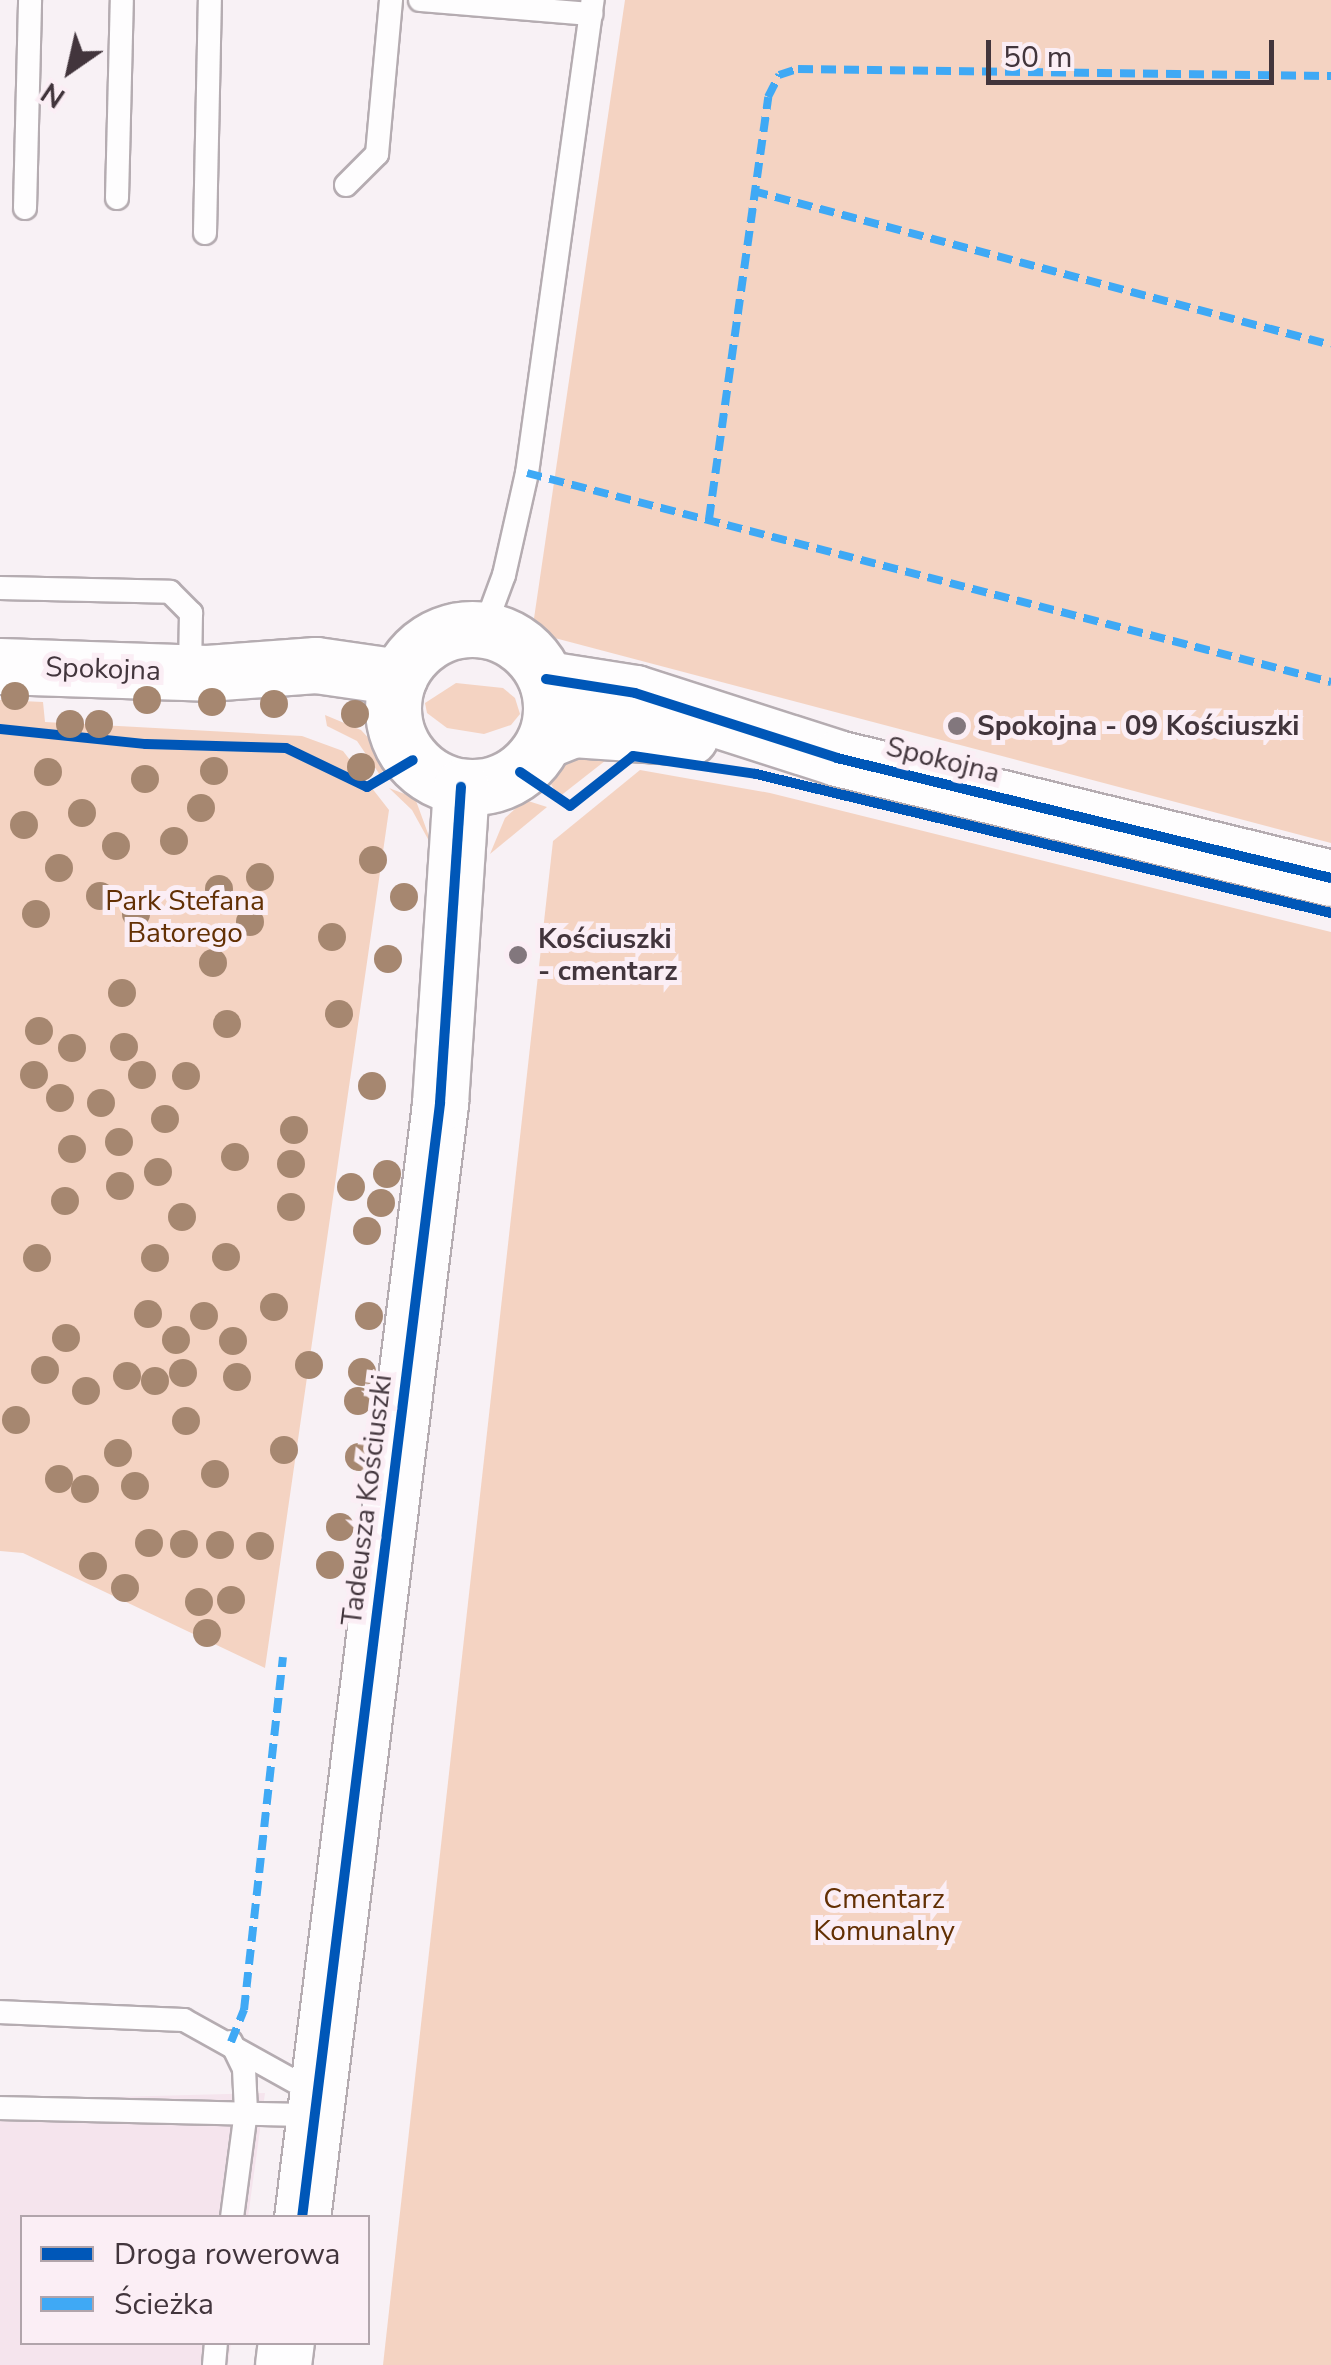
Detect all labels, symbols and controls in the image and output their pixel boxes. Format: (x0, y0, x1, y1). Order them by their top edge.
north arrow (20, 20, 120, 120)
scale bar (991, 20, 1278, 82)
text: 50 m (1003, 37, 1072, 78)
text: N (34, 73, 73, 116)
street label: Spokojna (45, 650, 161, 688)
place label: Spokojna - 09 Kościuszki (977, 709, 1299, 743)
marker: Spokojna - 09 Kościuszki (946, 715, 968, 737)
street label: Spokojna (883, 730, 1003, 790)
park label: Park Stefana Batorego (105, 884, 265, 950)
place label: Kościuszki - cmentarz (538, 922, 677, 988)
marker: Kościuszki - cmentarz (507, 944, 529, 966)
street label: Tadeusza Kościuszki (335, 1372, 399, 1628)
park label: Cmentarz Komunalny (813, 1882, 955, 1948)
legend (20, 2215, 370, 2345)
text: Droga rowerowa (114, 2234, 341, 2275)
text: Ścieżka (114, 2284, 214, 2325)

